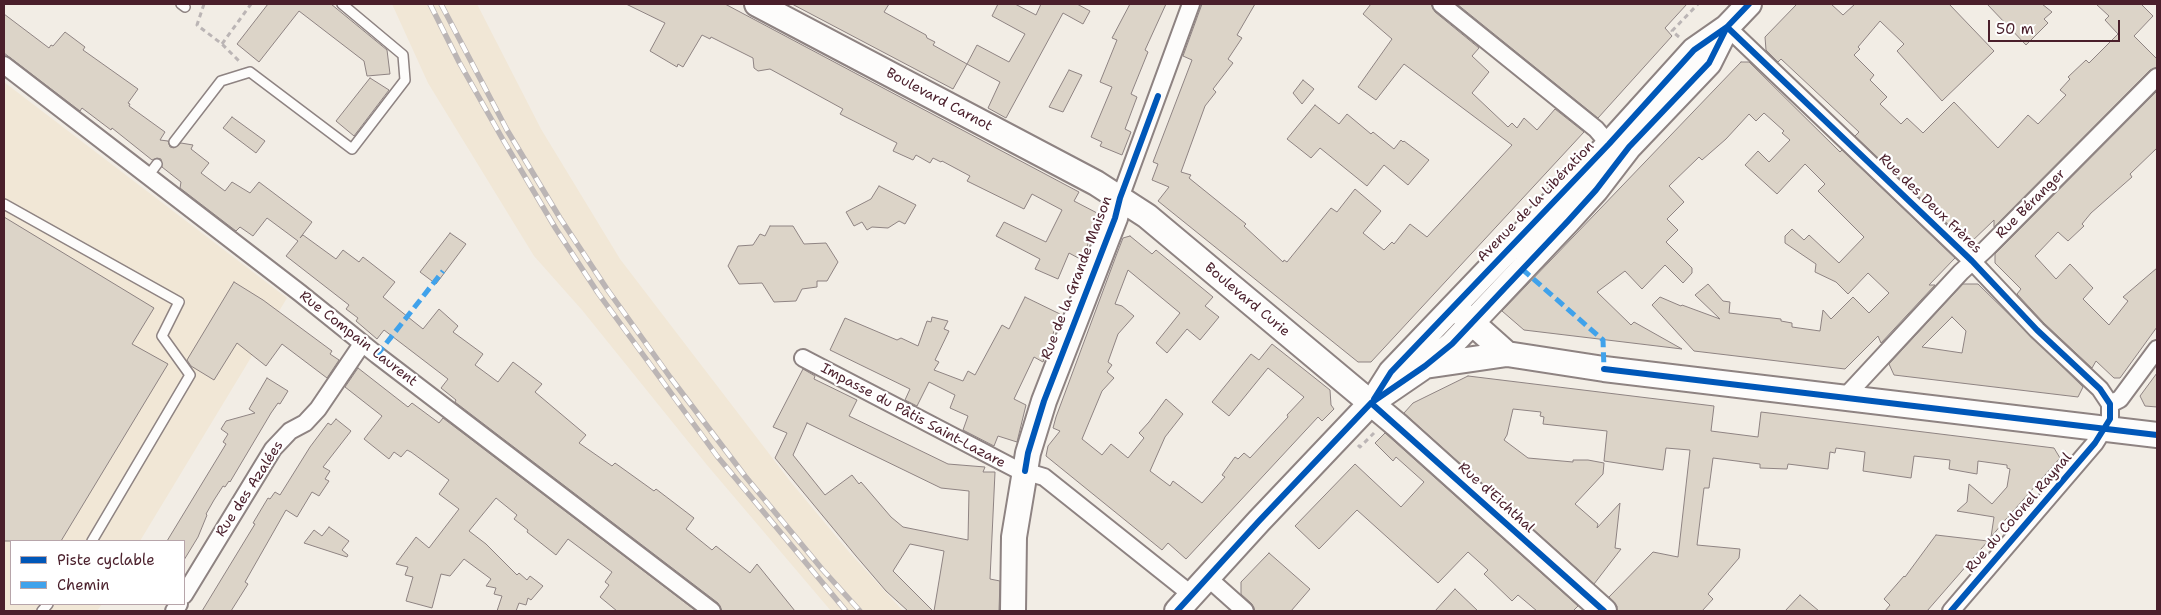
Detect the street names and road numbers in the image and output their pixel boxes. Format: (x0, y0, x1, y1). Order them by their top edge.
street label: Boulevard Carnot (883, 65, 995, 135)
street label: Avenue de la Libération (1474, 138, 1598, 266)
street label: Rue des Deux Frères (1875, 151, 1985, 257)
street label: Rue Béranger (1993, 166, 2069, 242)
street label: Rue de la Grande Maison (1038, 194, 1116, 362)
street label: Boulevard Curie (1201, 259, 1293, 341)
street label: Rue Compain Laurent (296, 288, 420, 390)
street label: Impasse du Pâtis Saint-Lazare (818, 360, 1008, 472)
street label: Rue des Azalées (213, 438, 287, 540)
street label: Rue du Colonel Raynal (1962, 450, 2076, 576)
street label: Rue d'Eichthal (1454, 459, 1538, 537)

